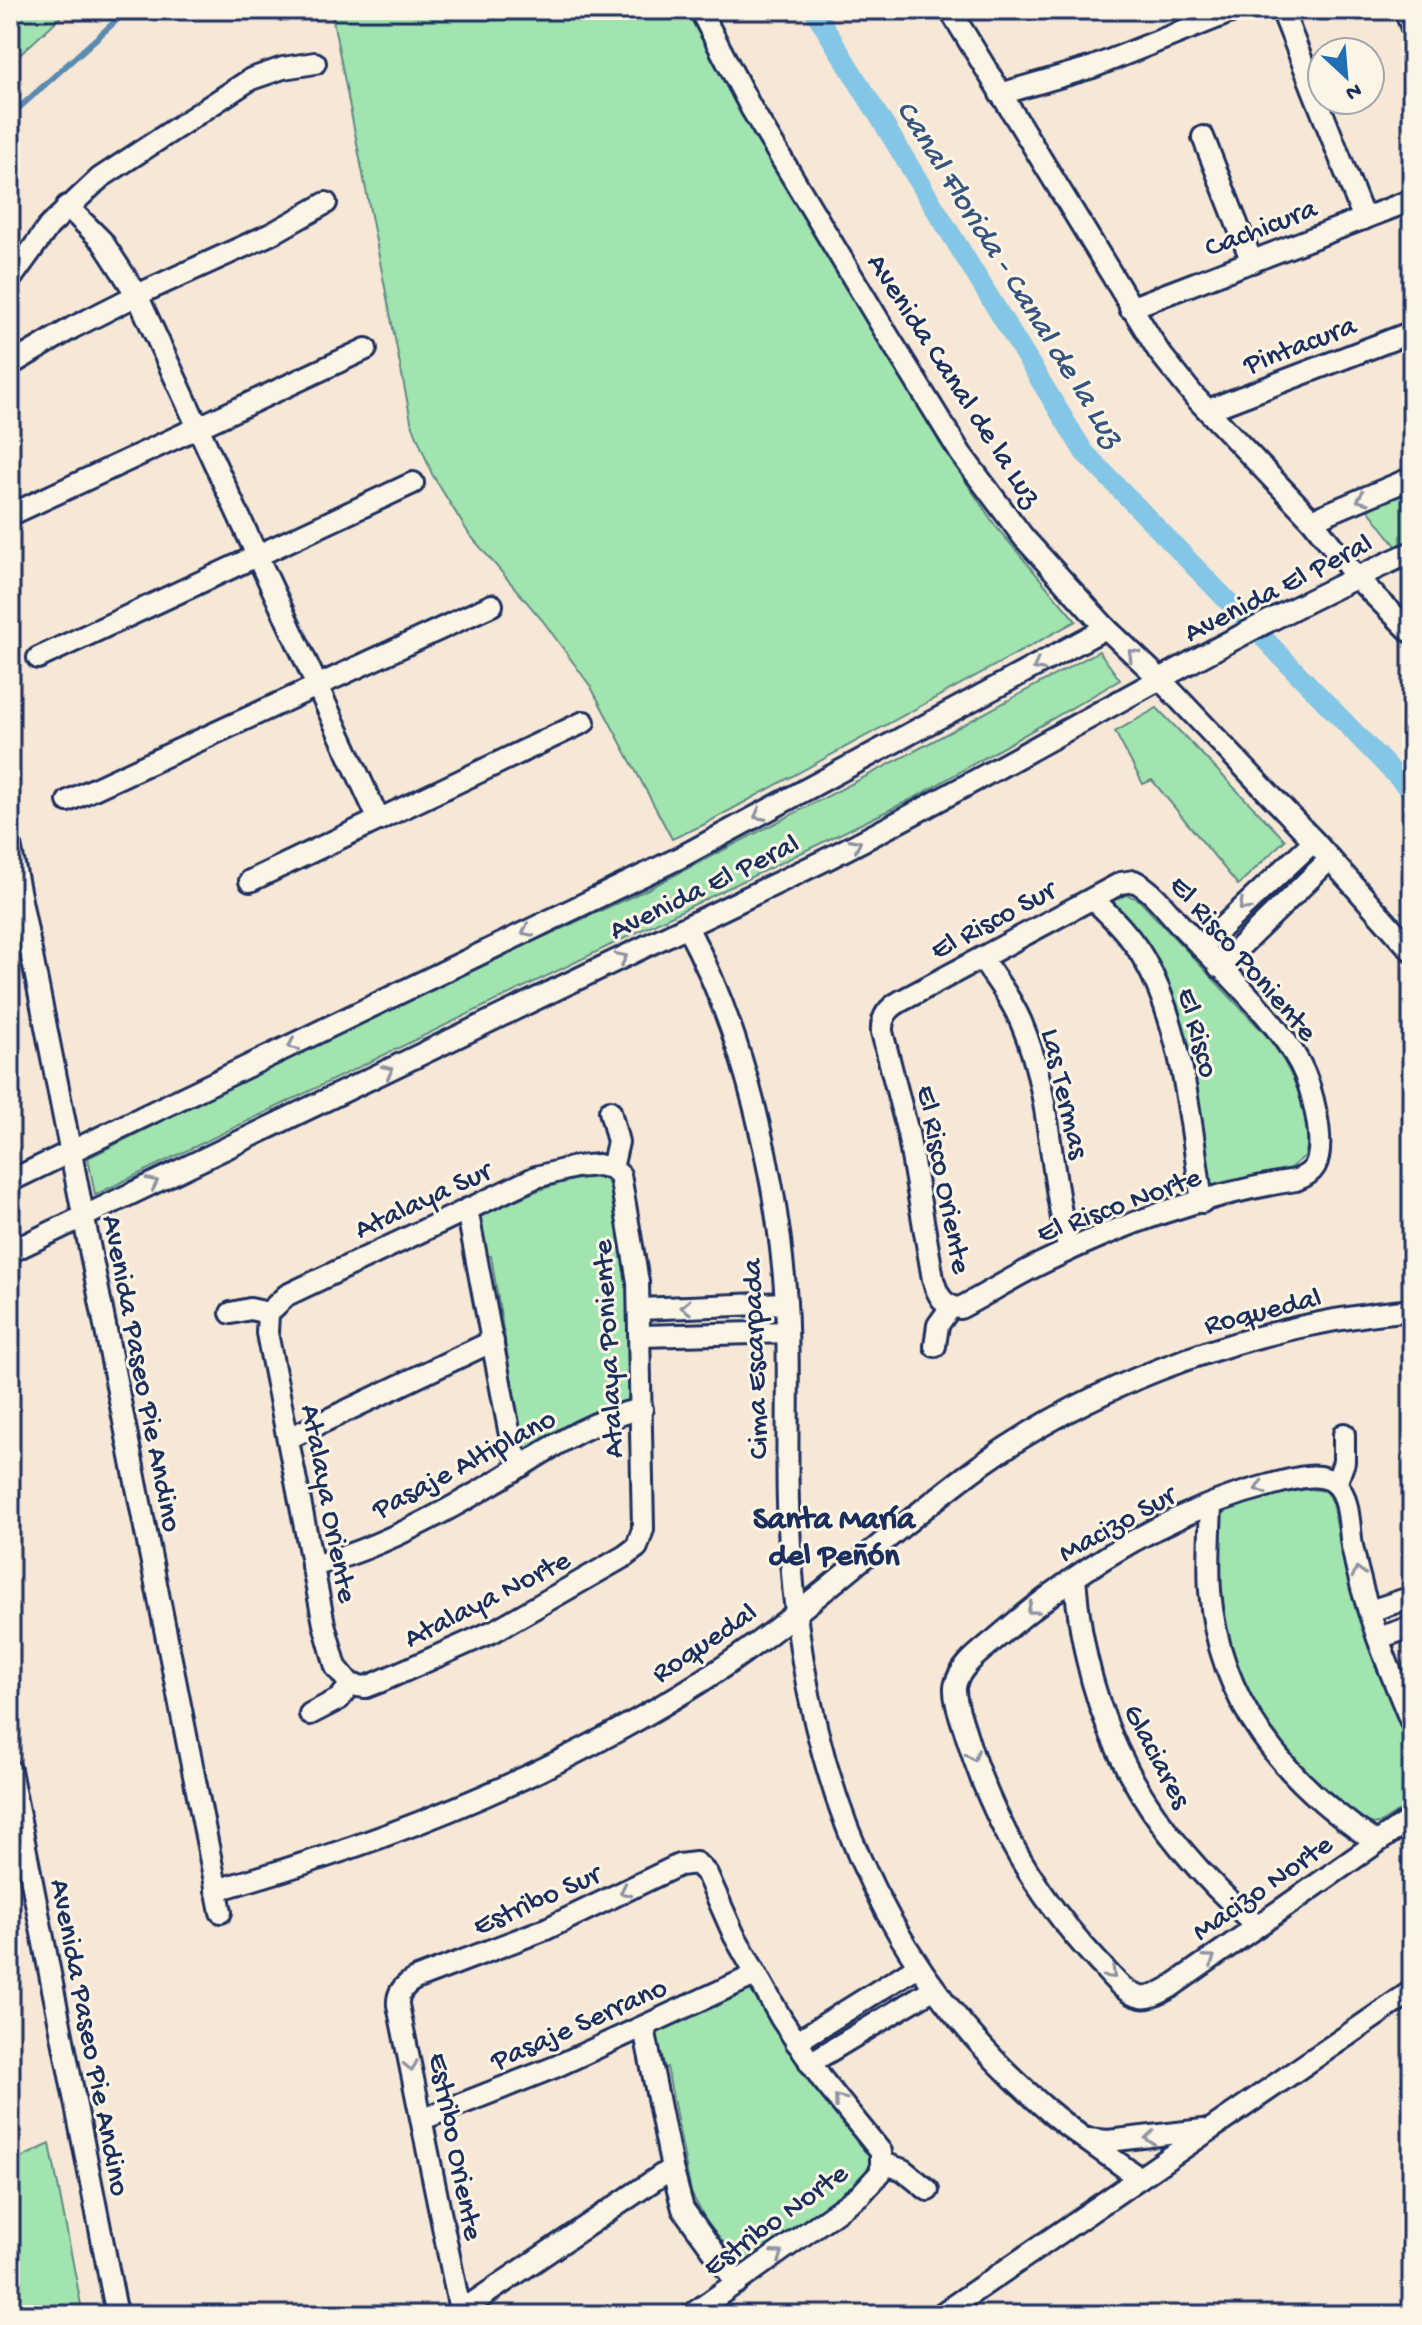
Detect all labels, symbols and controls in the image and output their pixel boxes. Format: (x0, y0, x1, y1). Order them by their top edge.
north arrow (1306, 36, 1386, 116)
text: N (1341, 76, 1365, 105)
water label: Canal Florida - Canal de la Luz (885, 94, 1131, 457)
street label: Cachicura (1201, 192, 1324, 268)
street label: Avenida Canal de la Luz (857, 248, 1048, 515)
street label: Pintacura (1238, 309, 1363, 385)
one-way arrow (1356, 490, 1370, 506)
street label: Avenida El Peral (1179, 527, 1379, 653)
one-way arrow (1128, 649, 1142, 663)
one-way arrow (1032, 656, 1047, 672)
one-way arrow (753, 805, 768, 820)
street label: Avenida El Peral (604, 828, 806, 950)
one-way arrow (847, 838, 862, 854)
street label: El Risco Poniente (1163, 866, 1327, 1048)
street label: El Risco Sur (925, 873, 1065, 970)
one-way arrow (1239, 897, 1254, 911)
one-way arrow (520, 921, 535, 937)
one-way arrow (614, 952, 628, 968)
street label: El Risco (1171, 983, 1229, 1081)
street label: Las Termas (1031, 1026, 1095, 1163)
one-way arrow (286, 1035, 301, 1051)
one-way arrow (379, 1065, 394, 1081)
street label: El Risco Oriente (906, 1083, 977, 1278)
street label: Atalaya Sur (350, 1154, 500, 1249)
street label: El Risco Norte (1033, 1161, 1207, 1253)
one-way arrow (145, 1177, 160, 1193)
street label: Avenida Paseo Pie Andino (92, 1212, 188, 1535)
street label: Atalaya Poniente (587, 1238, 634, 1459)
street label: Cima Escarpada (736, 1257, 778, 1460)
street label: Roquedal (1201, 1282, 1325, 1345)
one-way arrow (679, 1298, 692, 1315)
street label: Atalaya Oriente (290, 1402, 363, 1606)
street label: Pasaje Altiplano (366, 1403, 563, 1530)
street label: Macizo Sur (1053, 1478, 1185, 1572)
one-way arrow (1254, 1479, 1268, 1495)
district label: Santa María del Peñón (753, 1502, 917, 1577)
street label: Atalaya Norte (399, 1544, 577, 1658)
one-way arrow (1351, 1565, 1367, 1579)
street label: Roquedal (646, 1597, 765, 1693)
one-way arrow (1026, 1599, 1041, 1613)
street label: Glaciares (1113, 1699, 1197, 1816)
one-way arrow (964, 1749, 980, 1763)
street label: Macizo Norte (1187, 1828, 1341, 1951)
street label: Estribo Sur (468, 1857, 609, 1946)
street label: Avenida Paseo Pie Andino (40, 1876, 136, 2199)
one-way arrow (618, 1881, 633, 1897)
one-way arrow (1201, 1954, 1215, 1969)
one-way arrow (1101, 1965, 1116, 1980)
street label: Pasaje Serrano (485, 1972, 673, 2081)
street label: Estribo Oriente (418, 2050, 489, 2244)
one-way arrow (402, 2059, 419, 2073)
one-way arrow (834, 2094, 848, 2109)
one-way arrow (1143, 2129, 1156, 2146)
street label: Estribo Norte (697, 2157, 857, 2286)
one-way arrow (769, 2250, 783, 2265)

